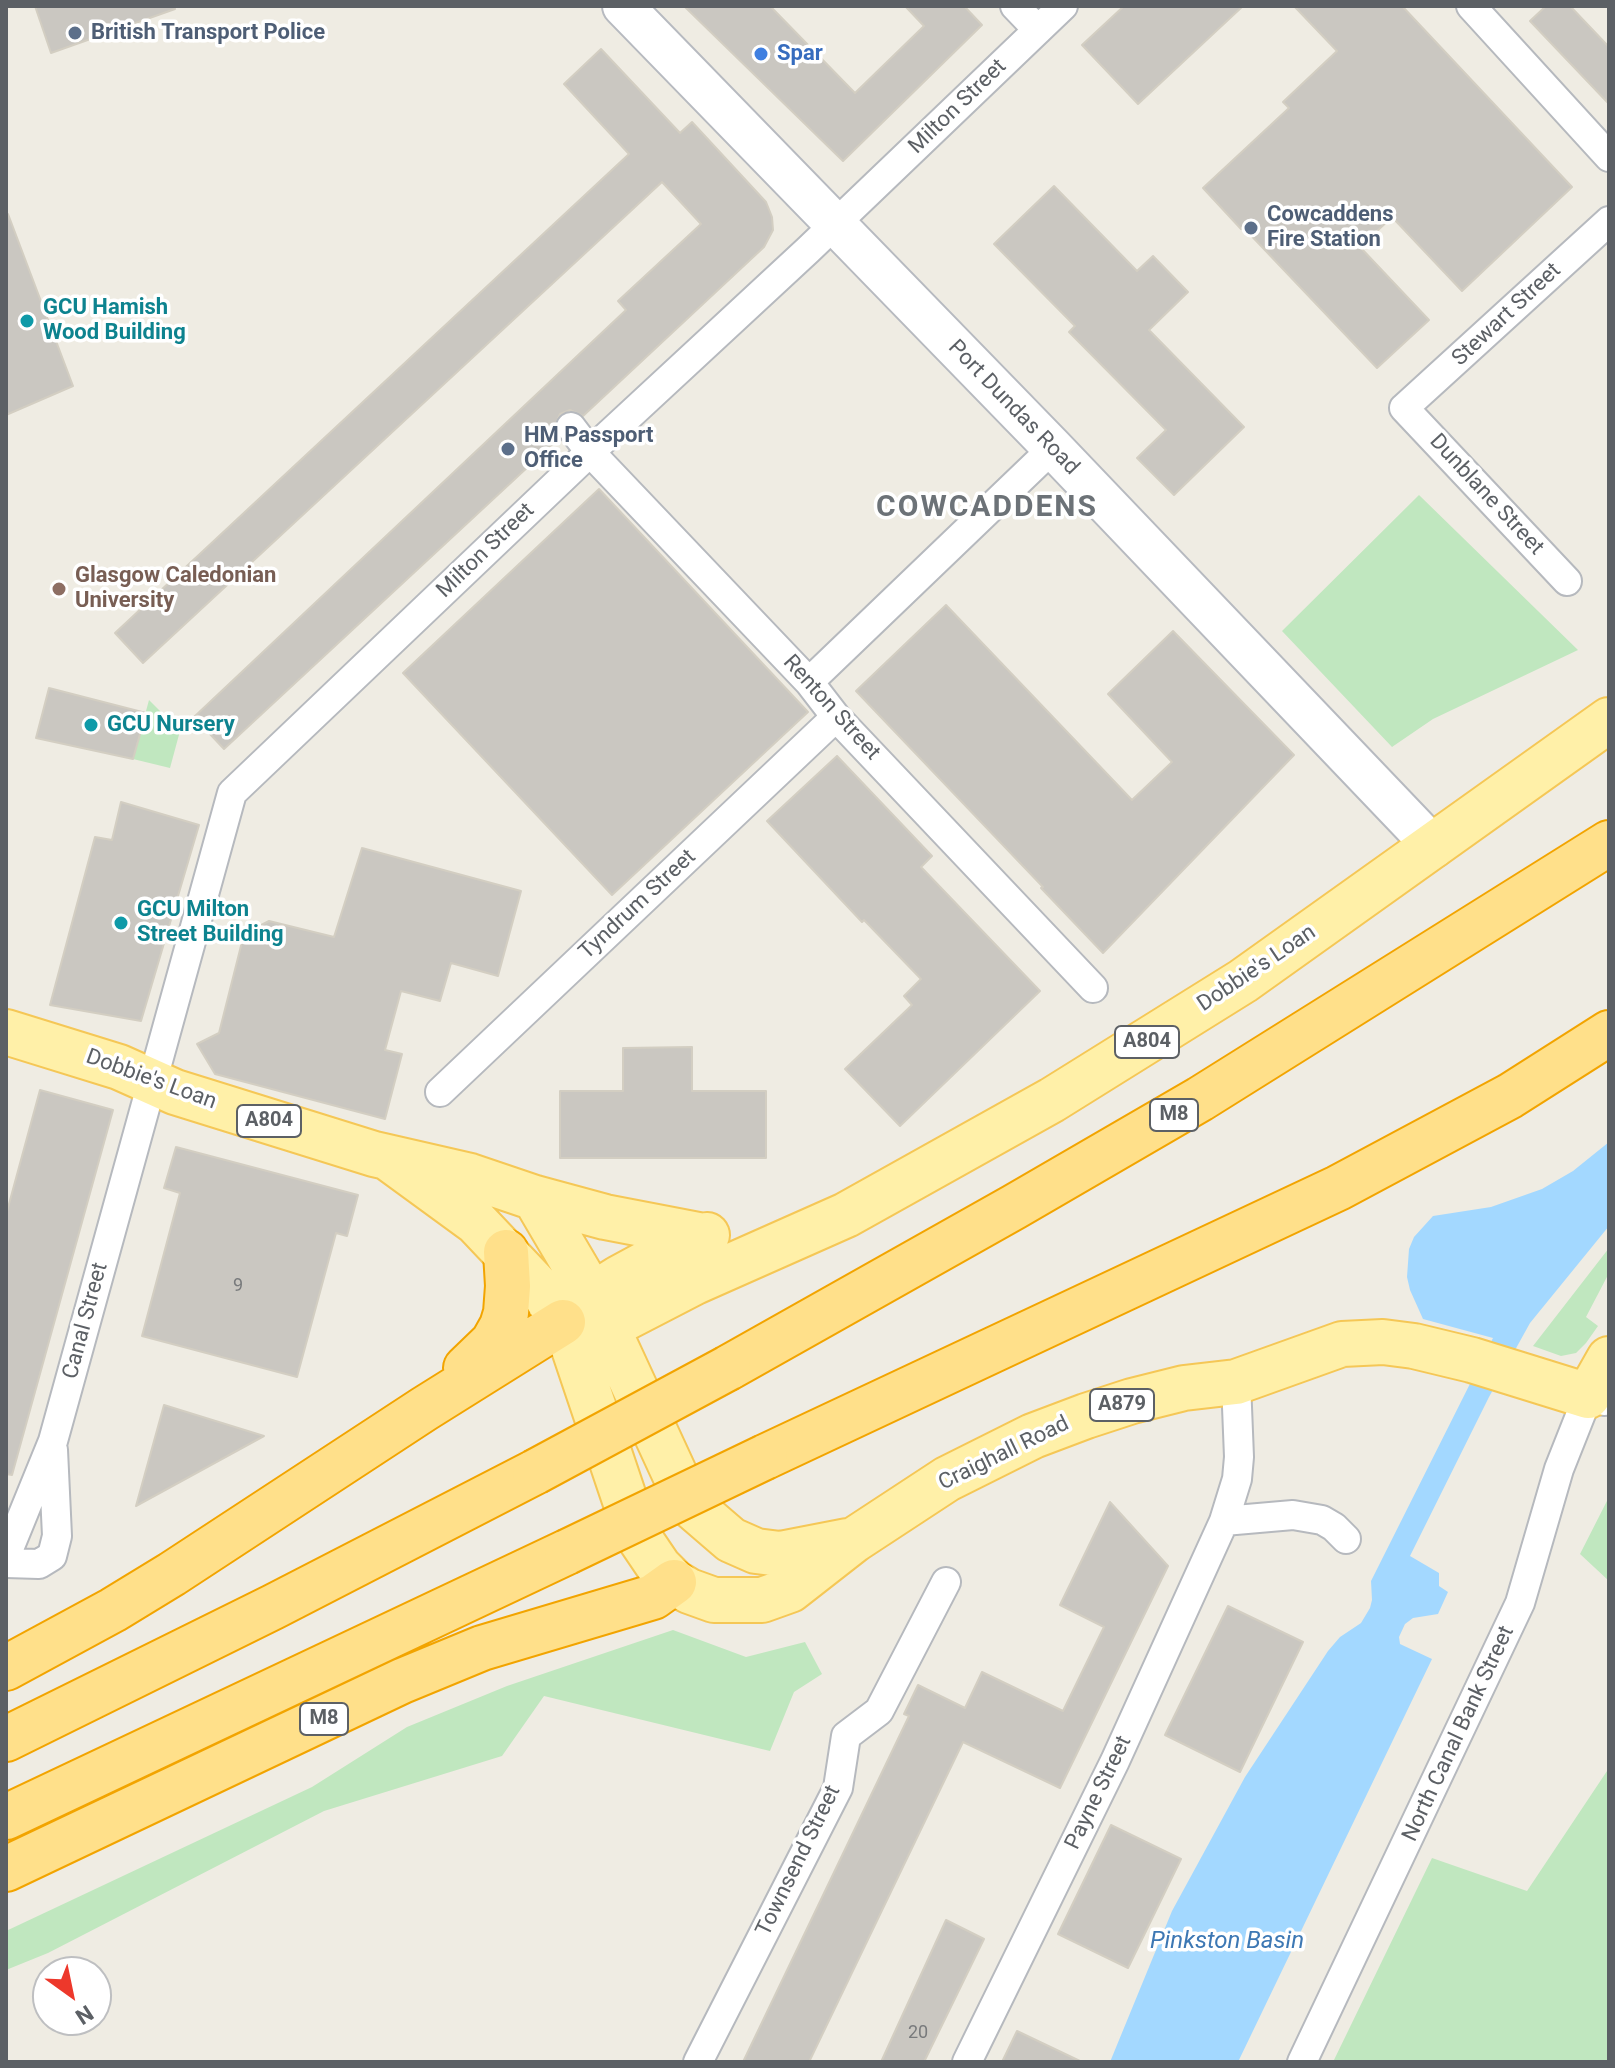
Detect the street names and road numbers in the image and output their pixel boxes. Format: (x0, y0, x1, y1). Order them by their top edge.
street label: Milton Street (904, 54, 1012, 160)
street label: Stewart Street (1447, 258, 1567, 372)
street label: Port Dundas Road (942, 335, 1084, 481)
street label: Dunblane Street (1423, 429, 1549, 561)
street label: Milton Street (432, 498, 540, 604)
street label: Renton Street (777, 650, 885, 766)
street label: Tyndrum Street (574, 844, 702, 966)
street label: Dobbie's Loan (1193, 920, 1321, 1018)
road number: A804 (1115, 1026, 1179, 1058)
street label: Dobbie's Loan (82, 1044, 220, 1116)
road number: M8 (1150, 1099, 1198, 1131)
road number: A804 (237, 1105, 301, 1137)
street label: Canal Street (58, 1260, 114, 1382)
road number: A879 (1090, 1389, 1154, 1421)
street label: Craighall Road (935, 1411, 1073, 1497)
street label: North Canal Bank Street (1397, 1622, 1521, 1846)
road number: M8 (300, 1703, 348, 1735)
street label: Payne Street (1060, 1732, 1138, 1854)
street label: Townsend Street (751, 1781, 847, 1941)

